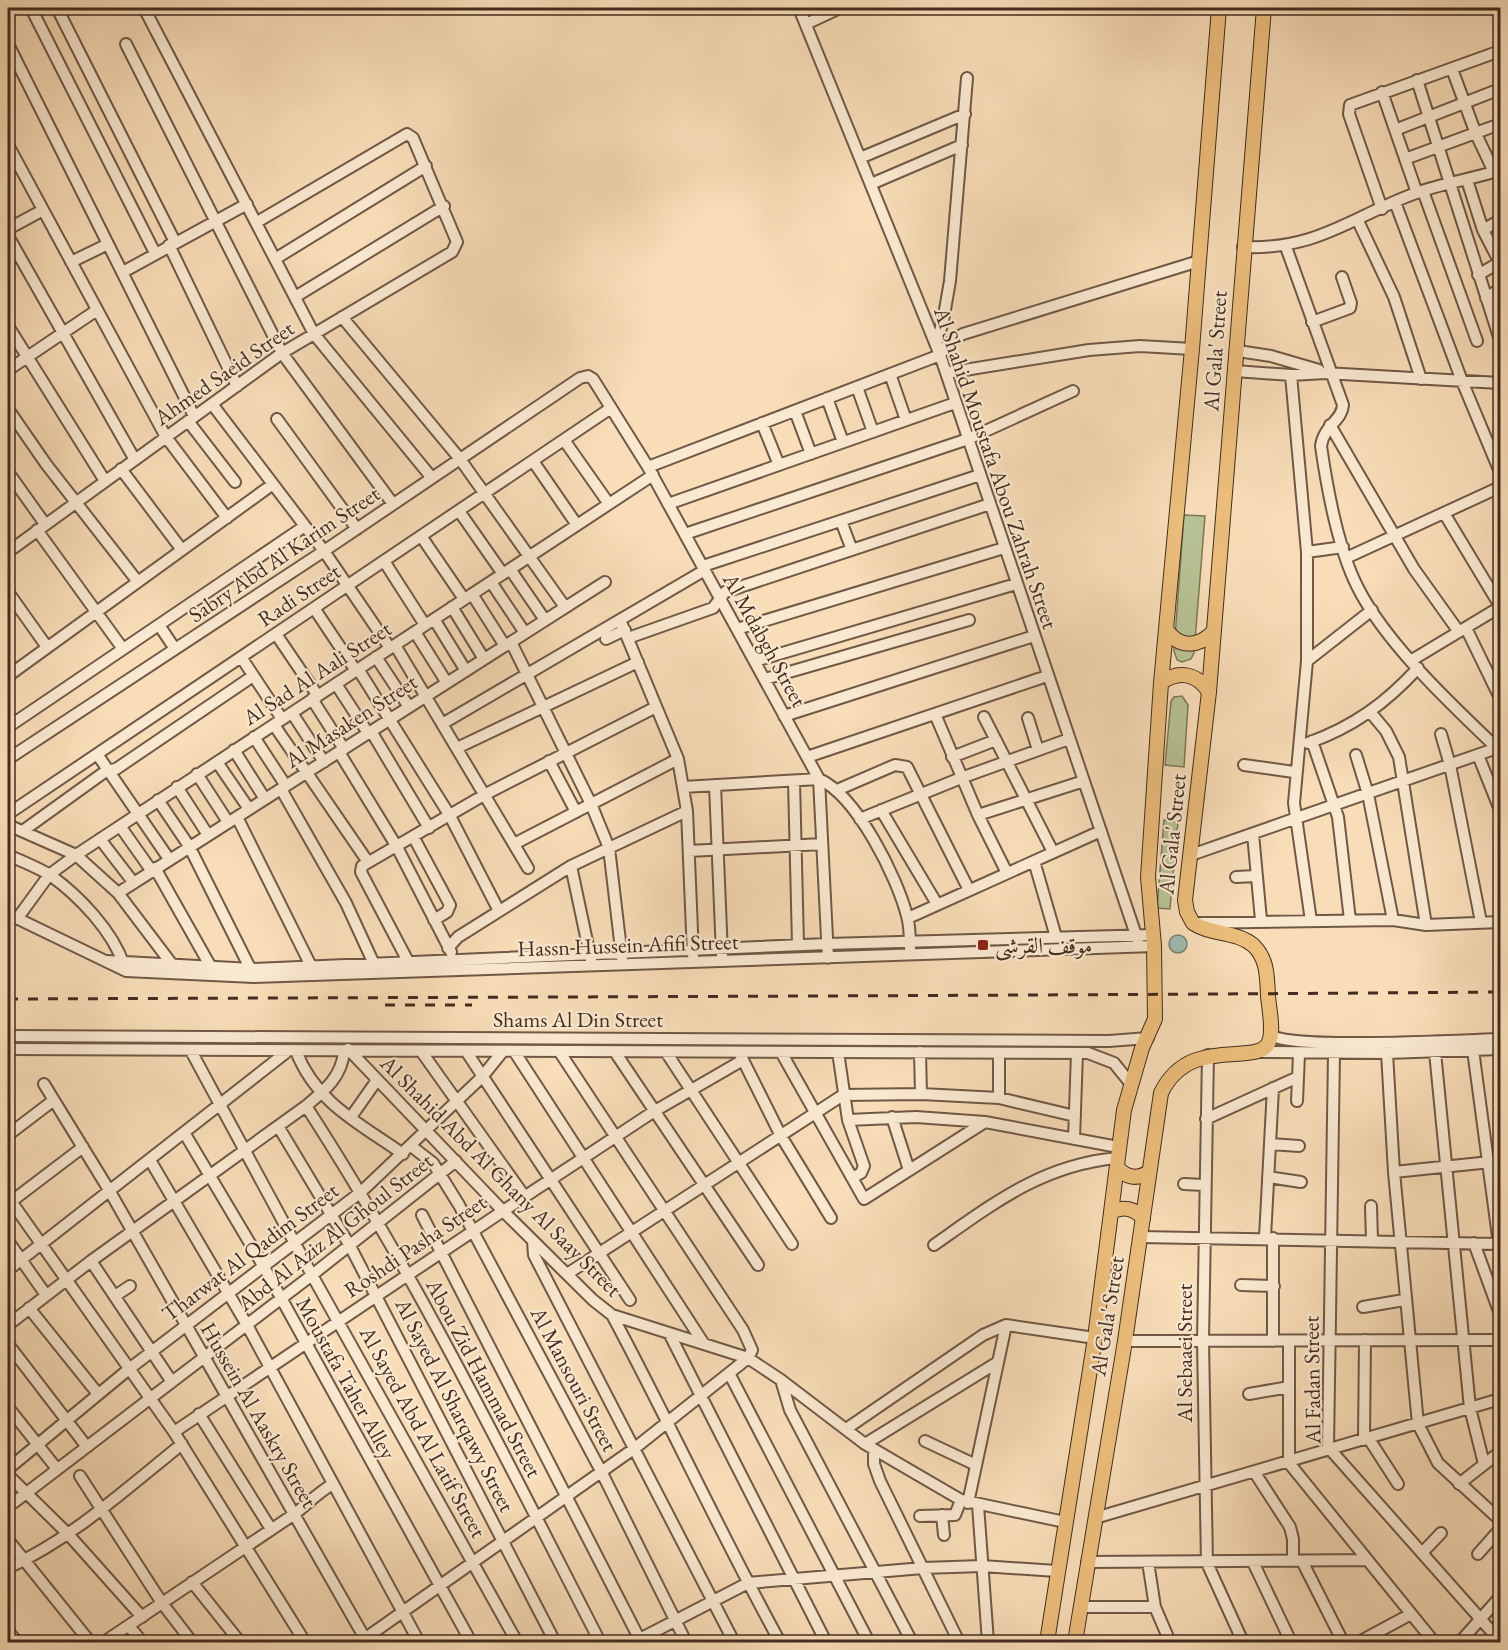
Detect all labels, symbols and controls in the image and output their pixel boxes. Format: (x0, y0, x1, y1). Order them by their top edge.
street label: Al Gala' Street (1196, 290, 1234, 413)
street label: Al Shahid Moustafa Abou Zahrah Street (927, 302, 1065, 633)
street label: Ahmed Saeid Street (148, 314, 300, 433)
street label: Sabry Abd Al Karim Street (183, 479, 385, 629)
street label: Radi Street (252, 557, 346, 633)
street label: Al Mdabgh Street (716, 567, 814, 712)
street label: Al Sad Al Aali Street (236, 614, 397, 732)
street label: Al Masaken Street (278, 667, 423, 775)
street label: Al Gala' Street (1151, 772, 1193, 897)
street label: Hassn Hussein Afifi Street (517, 927, 739, 963)
place label: موقف القرشى (995, 931, 1092, 961)
marker: موقف القرشى (976, 938, 990, 952)
street label: Shams Al Din Street (493, 1005, 663, 1034)
street label: Al Shahid Abd Al Ghany Al Saay Street (373, 1048, 628, 1303)
street label: Abd Al Aziz Al Ghoul Street (230, 1146, 439, 1318)
street label: Tharwat Al Qadim Street (156, 1176, 344, 1328)
street label: Roshdi Pasha Street (338, 1188, 492, 1304)
street label: Al Gala' Street (1083, 1254, 1131, 1379)
street label: Abou Zid Hammad Street (419, 1273, 549, 1482)
street label: Al Sebaaei Street (1170, 1283, 1199, 1423)
street label: Moustafa Taher Alley (289, 1292, 403, 1465)
street label: Al Sayed Al Sharqawy Street (388, 1292, 522, 1517)
street label: Al Mansouri Street (523, 1301, 624, 1456)
street label: Al Fadan Street (1296, 1315, 1328, 1446)
street label: Hussein Al Aaskry Street (194, 1317, 324, 1513)
street label: Al Sayed Abd Al Latif Street (352, 1320, 493, 1543)

